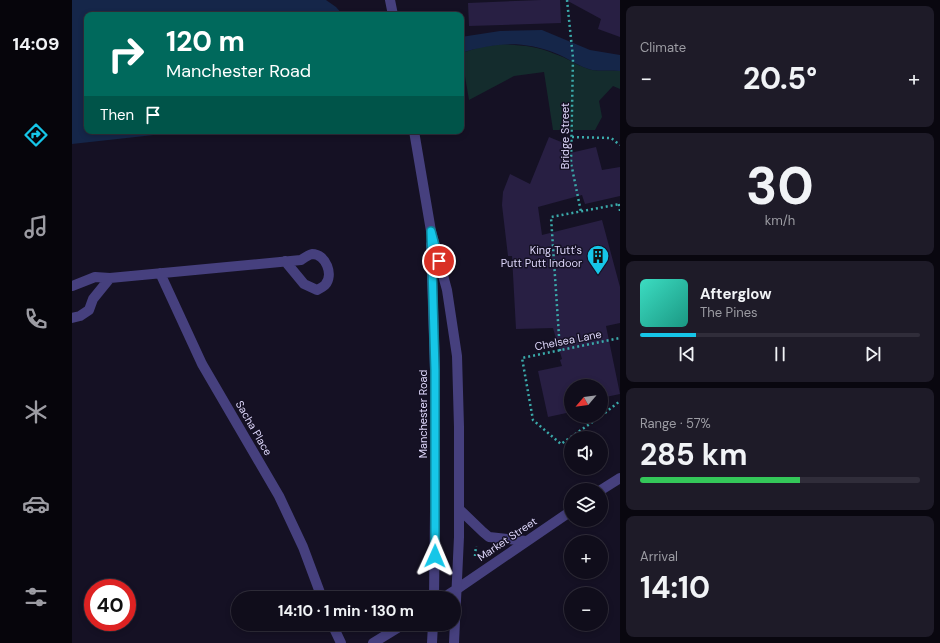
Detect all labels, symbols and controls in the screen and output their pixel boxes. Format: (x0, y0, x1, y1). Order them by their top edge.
text: 120 m (166, 23, 245, 60)
icon: right (100, 28, 152, 80)
text: 14:09 (13, 32, 59, 56)
text: Climate (640, 39, 686, 56)
text: Manchester Road (166, 59, 311, 83)
text: 20.5° (743, 59, 817, 98)
text: − (640, 64, 652, 93)
text: + (908, 64, 920, 93)
street label: Bridge Street (558, 103, 572, 169)
icon: arrive (142, 104, 164, 126)
text: Then (100, 105, 134, 125)
icon: directions (22, 121, 50, 149)
text: 30 (746, 152, 814, 220)
text: km/h (765, 212, 795, 229)
icon: music (22, 213, 50, 241)
place label: King Tutt's Putt Putt Indoor (501, 243, 582, 270)
building icon: King Tutt's Putt Putt Indoor (585, 243, 611, 276)
pin (422, 244, 456, 278)
icon: arrive (428, 250, 450, 272)
text: Afterglow (700, 284, 772, 304)
text: The Pines (700, 304, 758, 321)
icon: phone (22, 305, 50, 333)
street label: Chelsea Lane (533, 327, 603, 353)
icon: previous (676, 343, 698, 365)
icon: pause (769, 343, 791, 365)
icon: next (862, 343, 884, 365)
street label: Manchester Road (416, 370, 430, 458)
north arrow (564, 379, 608, 423)
map controls (564, 379, 608, 631)
icon: climate (22, 398, 50, 426)
street label: Sacha Place (233, 398, 275, 458)
text: Range · 57% (640, 415, 711, 432)
button: sound (564, 431, 608, 475)
text: 285 km (640, 435, 747, 474)
button: layers (564, 483, 608, 527)
icon: car (22, 490, 50, 518)
street label: Market Street (475, 514, 539, 564)
position arrow (414, 535, 456, 577)
button: + (564, 535, 608, 579)
text: Arrival (640, 548, 678, 565)
text: 14:10 (640, 568, 710, 607)
speed limit sign: 40 (84, 579, 136, 631)
icon: filters (22, 583, 50, 611)
button: − (564, 587, 608, 631)
text: 14:10 · 1 min · 130 m (278, 601, 414, 621)

